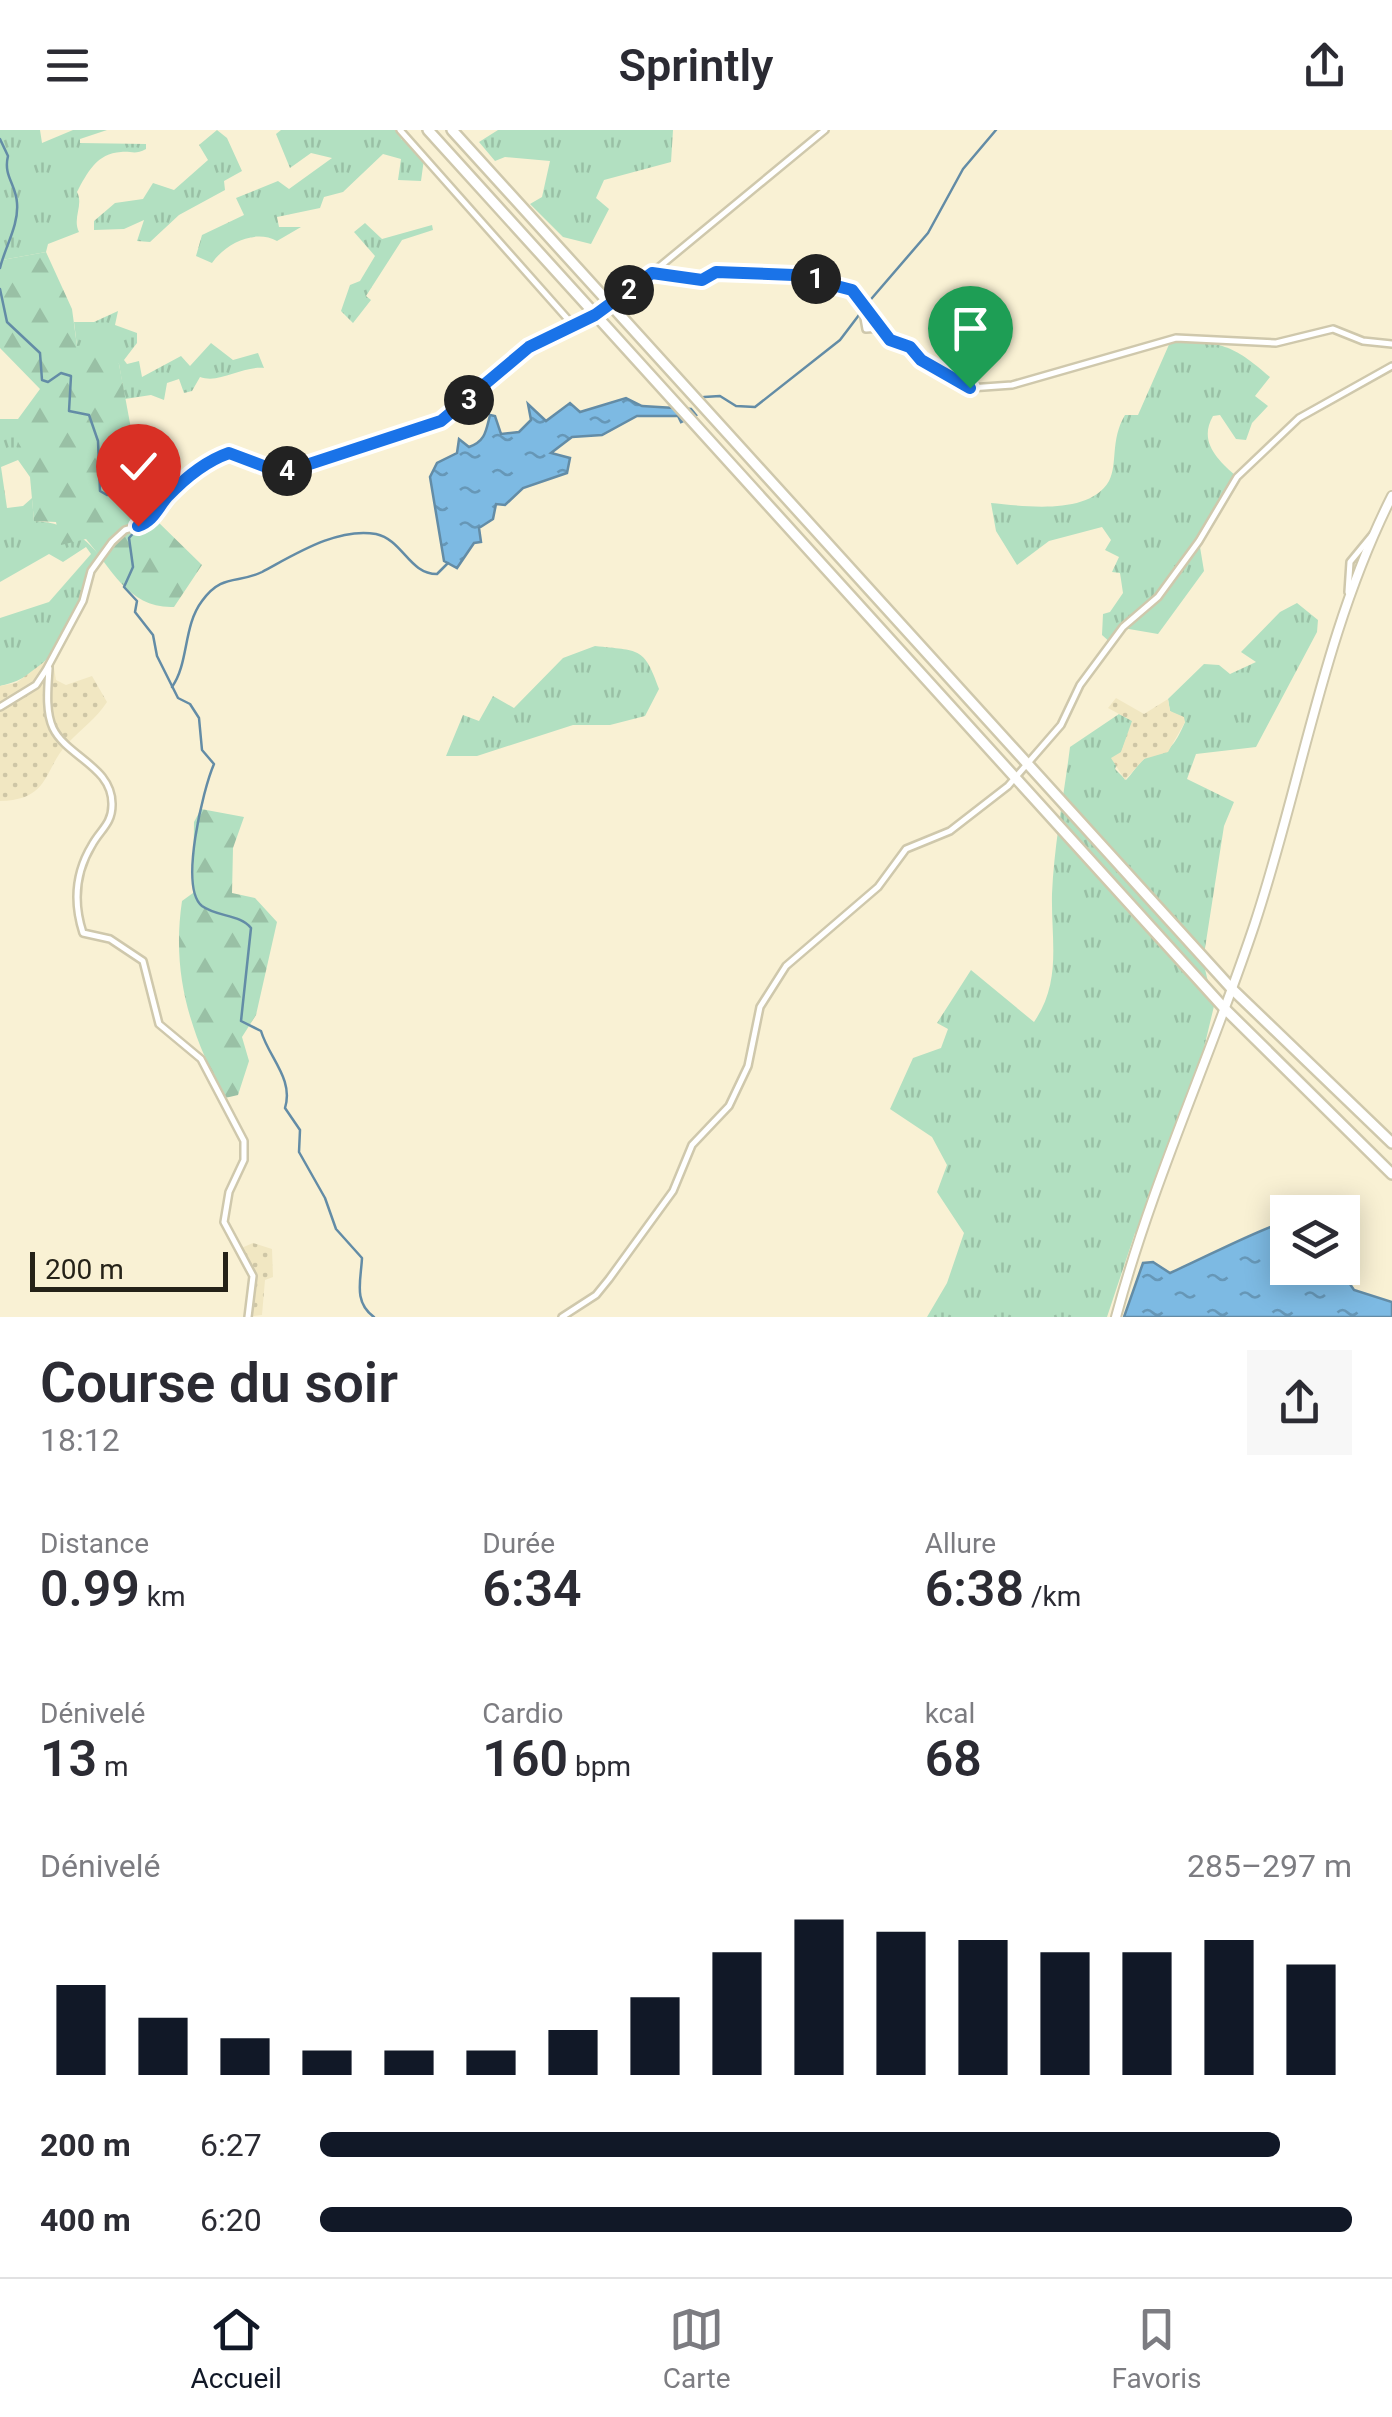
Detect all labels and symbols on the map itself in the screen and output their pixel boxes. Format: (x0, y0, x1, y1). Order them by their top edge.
pin: 1 (791, 254, 841, 304)
pin: 2 (604, 265, 654, 315)
pin (928, 286, 1013, 389)
pin: 3 (444, 375, 494, 425)
pin (96, 424, 181, 527)
pin: 4 (262, 446, 312, 496)
scale bar (30, 1247, 228, 1292)

